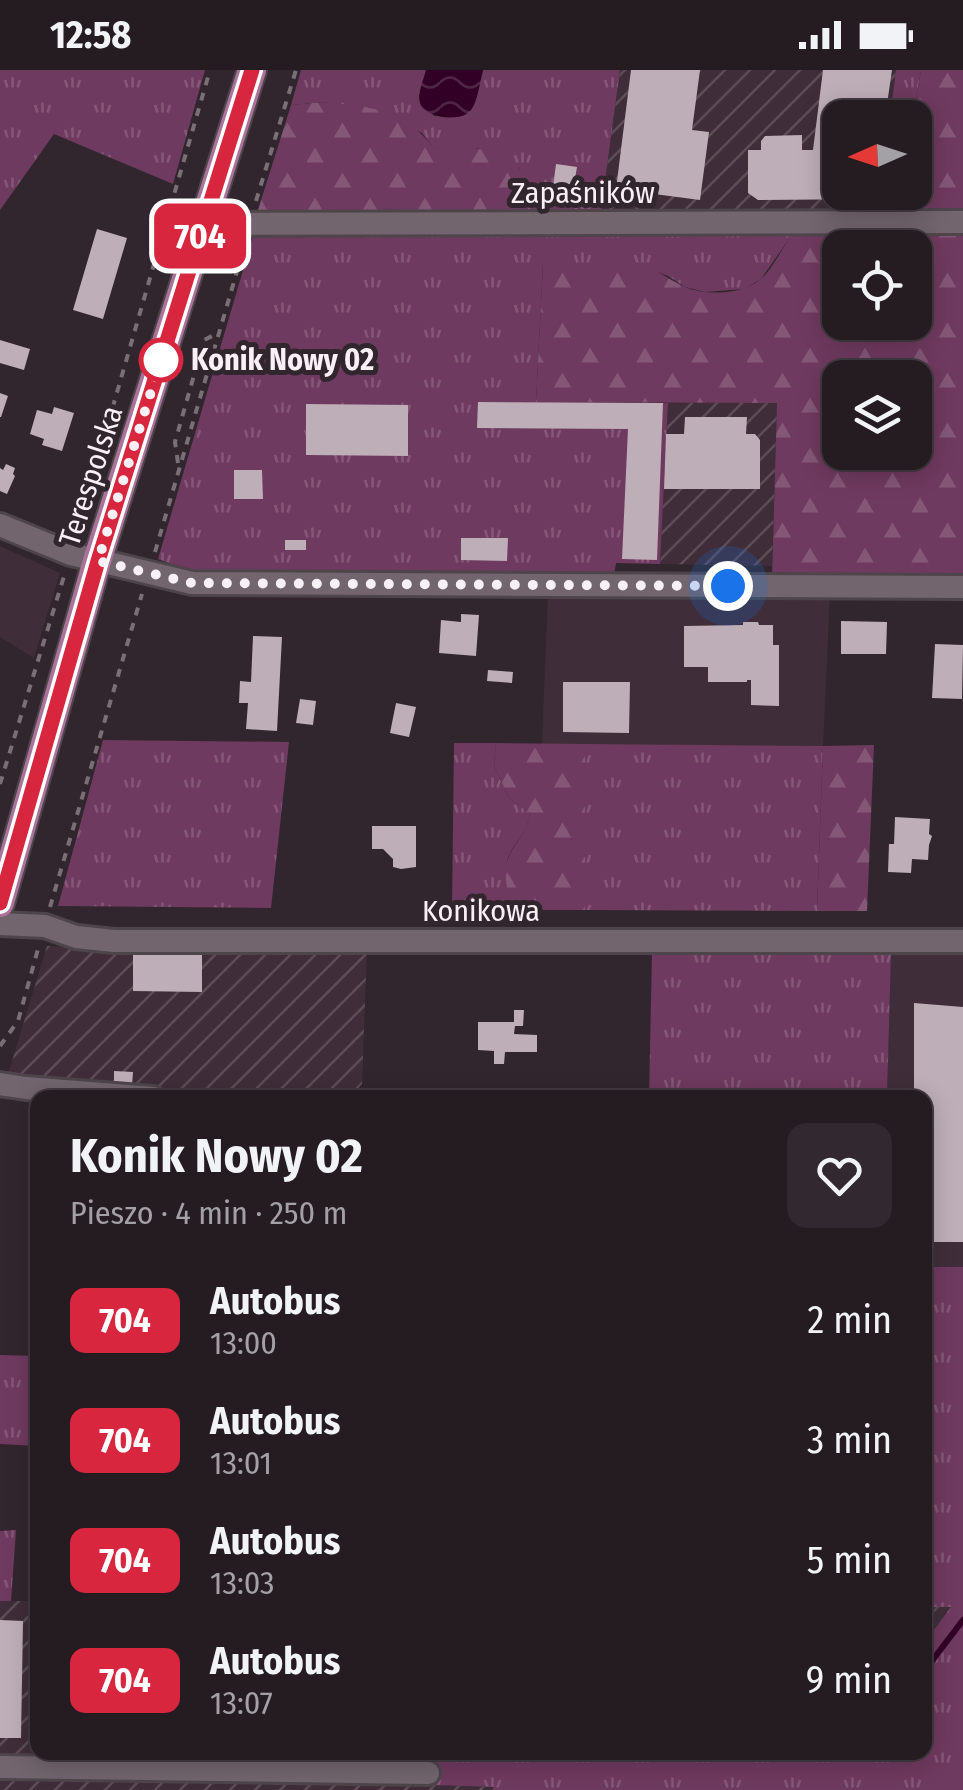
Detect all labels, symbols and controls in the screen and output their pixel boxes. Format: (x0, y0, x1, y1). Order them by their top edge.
text: 12:58 (50, 12, 131, 58)
north arrow (822, 100, 932, 210)
map controls (822, 100, 932, 470)
street label: Zapaśników (511, 175, 655, 211)
line badge: 704 (142, 204, 258, 268)
text: 704 (174, 215, 226, 257)
button: locate (822, 230, 932, 340)
marker: Konik Nowy 02 (140, 339, 182, 381)
place label: Konik Nowy 02 (191, 342, 374, 378)
button: layers (822, 360, 932, 470)
street label: Terespolska (51, 401, 131, 551)
your location (703, 561, 753, 611)
street label: Konikowa (422, 893, 540, 929)
button: heart (787, 1123, 892, 1228)
text: Konik Nowy 02 (70, 1127, 363, 1185)
text: Pieszo · 4 min · 250 m (70, 1194, 347, 1232)
text: Autobus (210, 1278, 340, 1324)
text: 2 min (807, 1297, 892, 1343)
text: 704 (99, 1299, 151, 1341)
text: 13:00 (210, 1324, 277, 1362)
text: Autobus (210, 1398, 340, 1444)
text: 3 min (807, 1417, 892, 1463)
text: 704 (99, 1419, 151, 1461)
text: 13:01 (210, 1444, 272, 1482)
text: Autobus (210, 1518, 340, 1564)
text: 5 min (807, 1537, 892, 1583)
text: 704 (99, 1539, 151, 1581)
text: 13:03 (210, 1564, 274, 1602)
text: Autobus (210, 1638, 340, 1684)
text: 9 min (806, 1657, 892, 1703)
text: 704 (99, 1659, 151, 1701)
text: 13:07 (210, 1684, 273, 1722)

